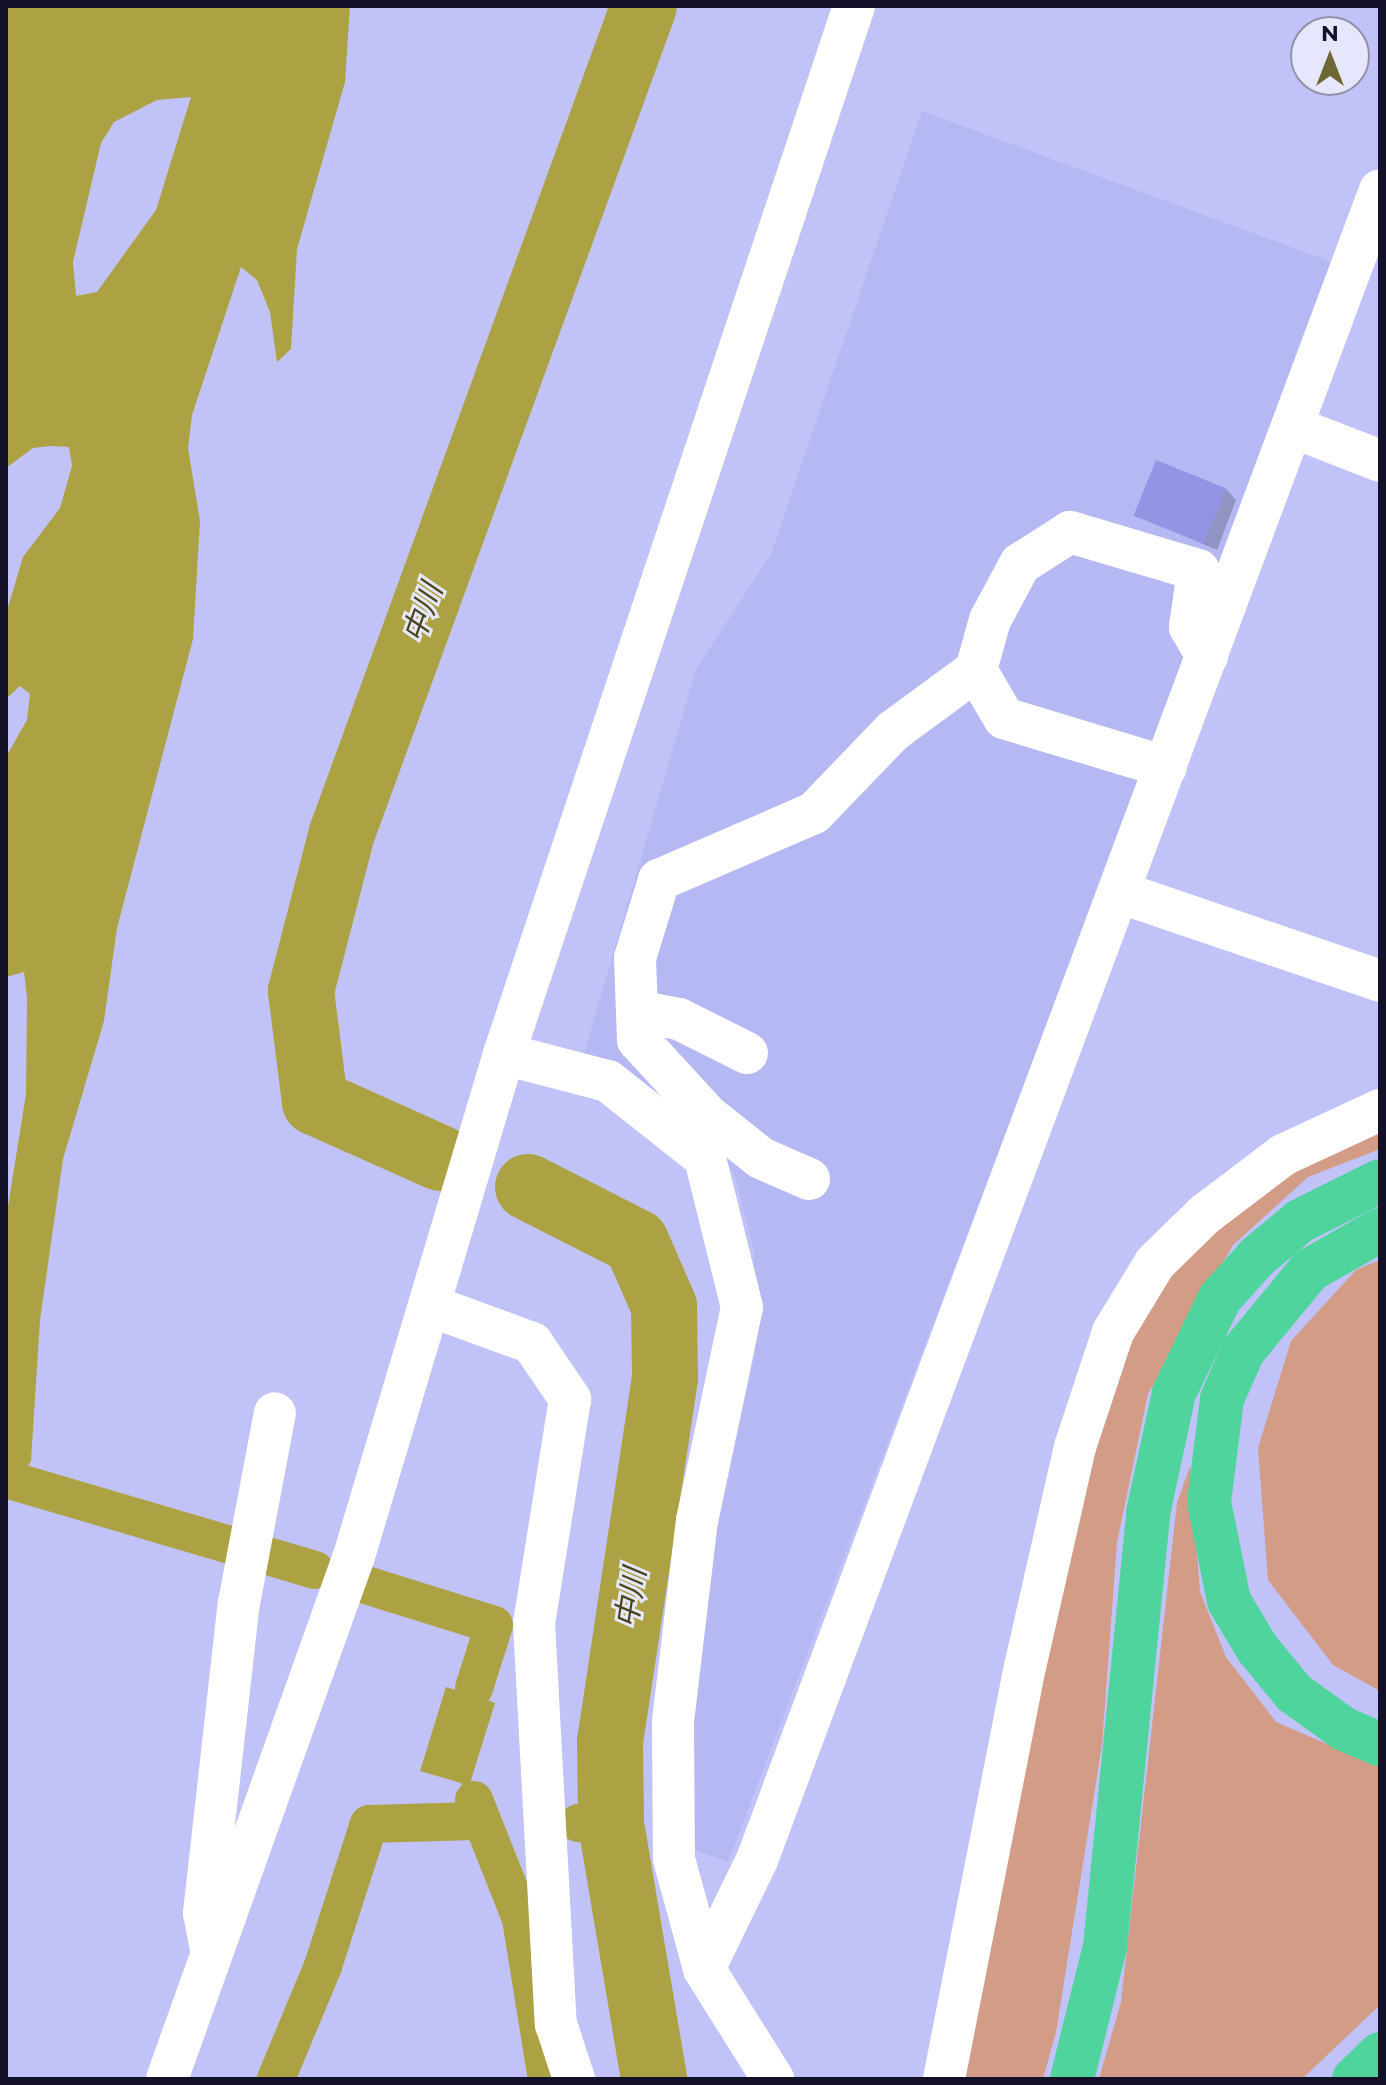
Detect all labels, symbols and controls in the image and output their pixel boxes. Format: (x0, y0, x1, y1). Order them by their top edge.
north arrow (1290, 16, 1370, 96)
text: N (1321, 20, 1339, 47)
water label: 中川 (396, 579, 450, 647)
water label: 中川 (609, 1566, 653, 1630)

